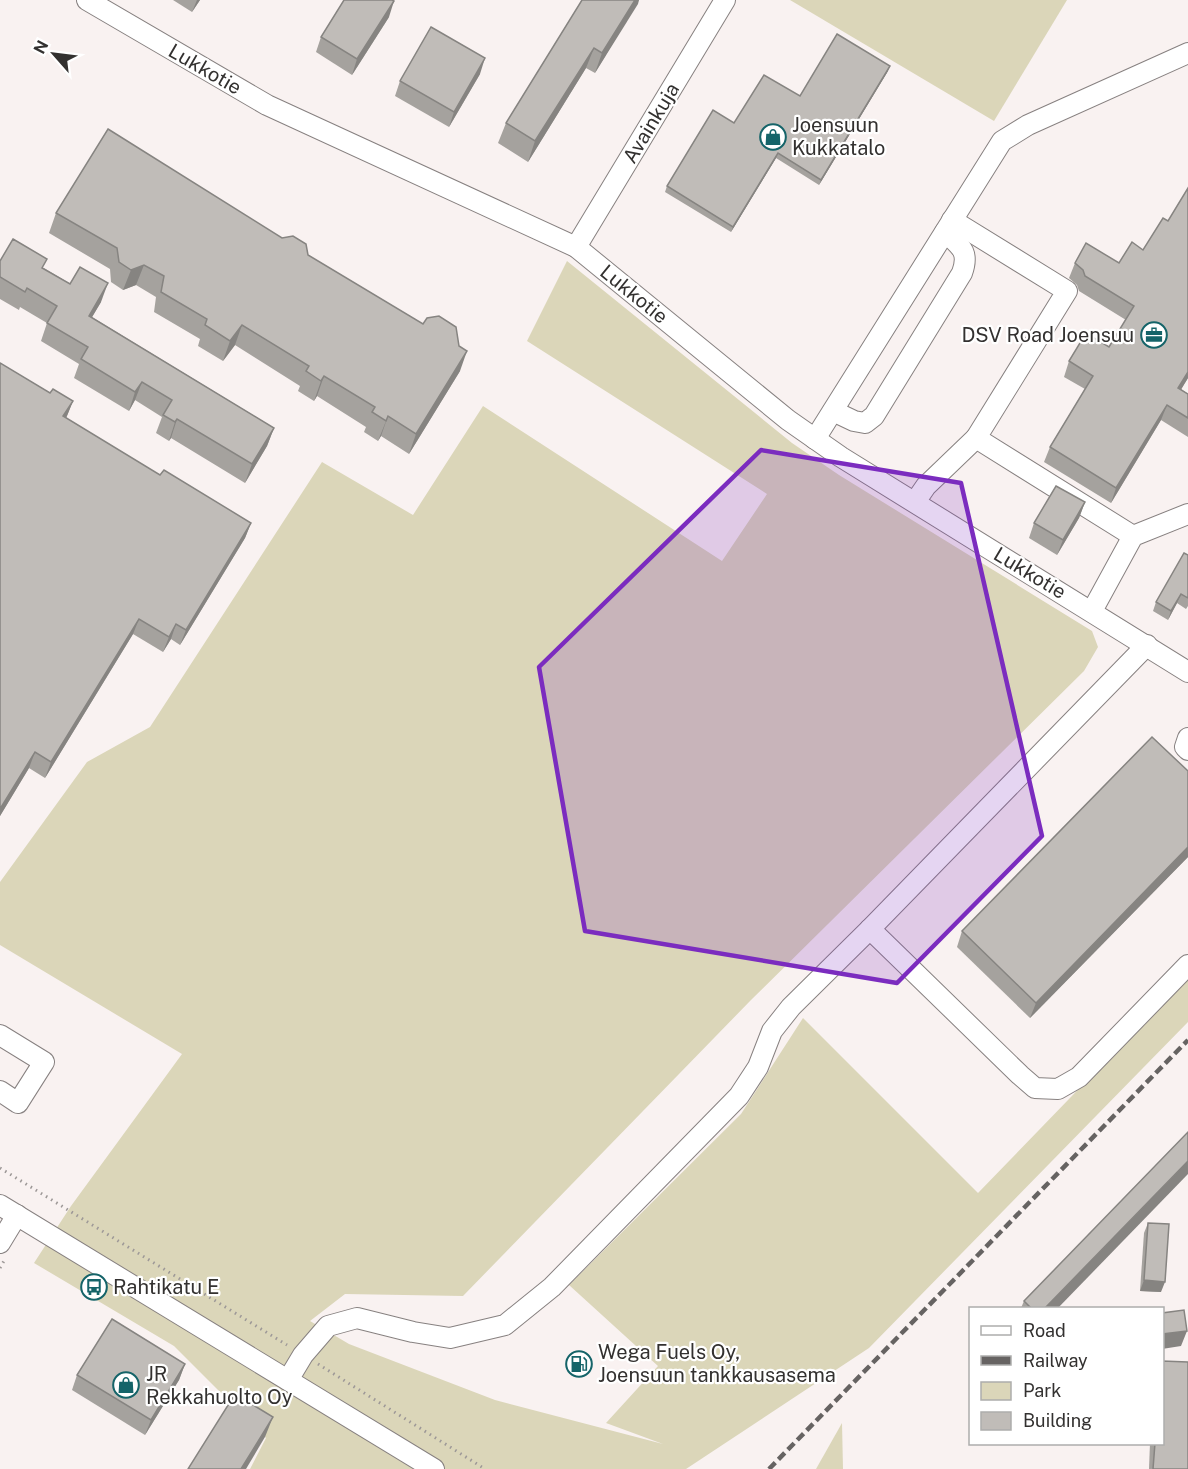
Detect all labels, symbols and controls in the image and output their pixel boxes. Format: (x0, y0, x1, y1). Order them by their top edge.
north arrow (24, 24, 84, 84)
text: N (30, 37, 53, 57)
street label: Lukkotie (164, 39, 246, 99)
street label: Avainkuja (618, 78, 684, 168)
place label: Joensuun Kukkatalo (792, 113, 885, 160)
shop icon: Joensuun Kukkatalo (758, 122, 788, 152)
street label: Lukkotie (595, 259, 673, 329)
office icon: DSV Road Joensuu (1139, 320, 1169, 350)
place label: DSV Road Joensuu (962, 323, 1134, 347)
street label: Lukkotie (989, 542, 1071, 604)
bus stop icon: Rahtikatu E (79, 1272, 109, 1302)
place label: Rahtikatu E (113, 1275, 220, 1299)
legend (969, 1307, 1164, 1445)
text: Road (1023, 1320, 1066, 1341)
place label: Wega Fuels Oy, Joensuun tankkausasema (598, 1340, 836, 1387)
fuel station icon: Wega Fuels Oy, Joensuun tankkausasema (564, 1349, 594, 1379)
text: Railway (1023, 1350, 1088, 1371)
place label: JR Rekkahuolto Oy (146, 1362, 293, 1409)
shop icon: JR Rekkahuolto Oy (111, 1370, 141, 1400)
text: Park (1023, 1380, 1061, 1401)
text: Building (1023, 1410, 1092, 1431)

